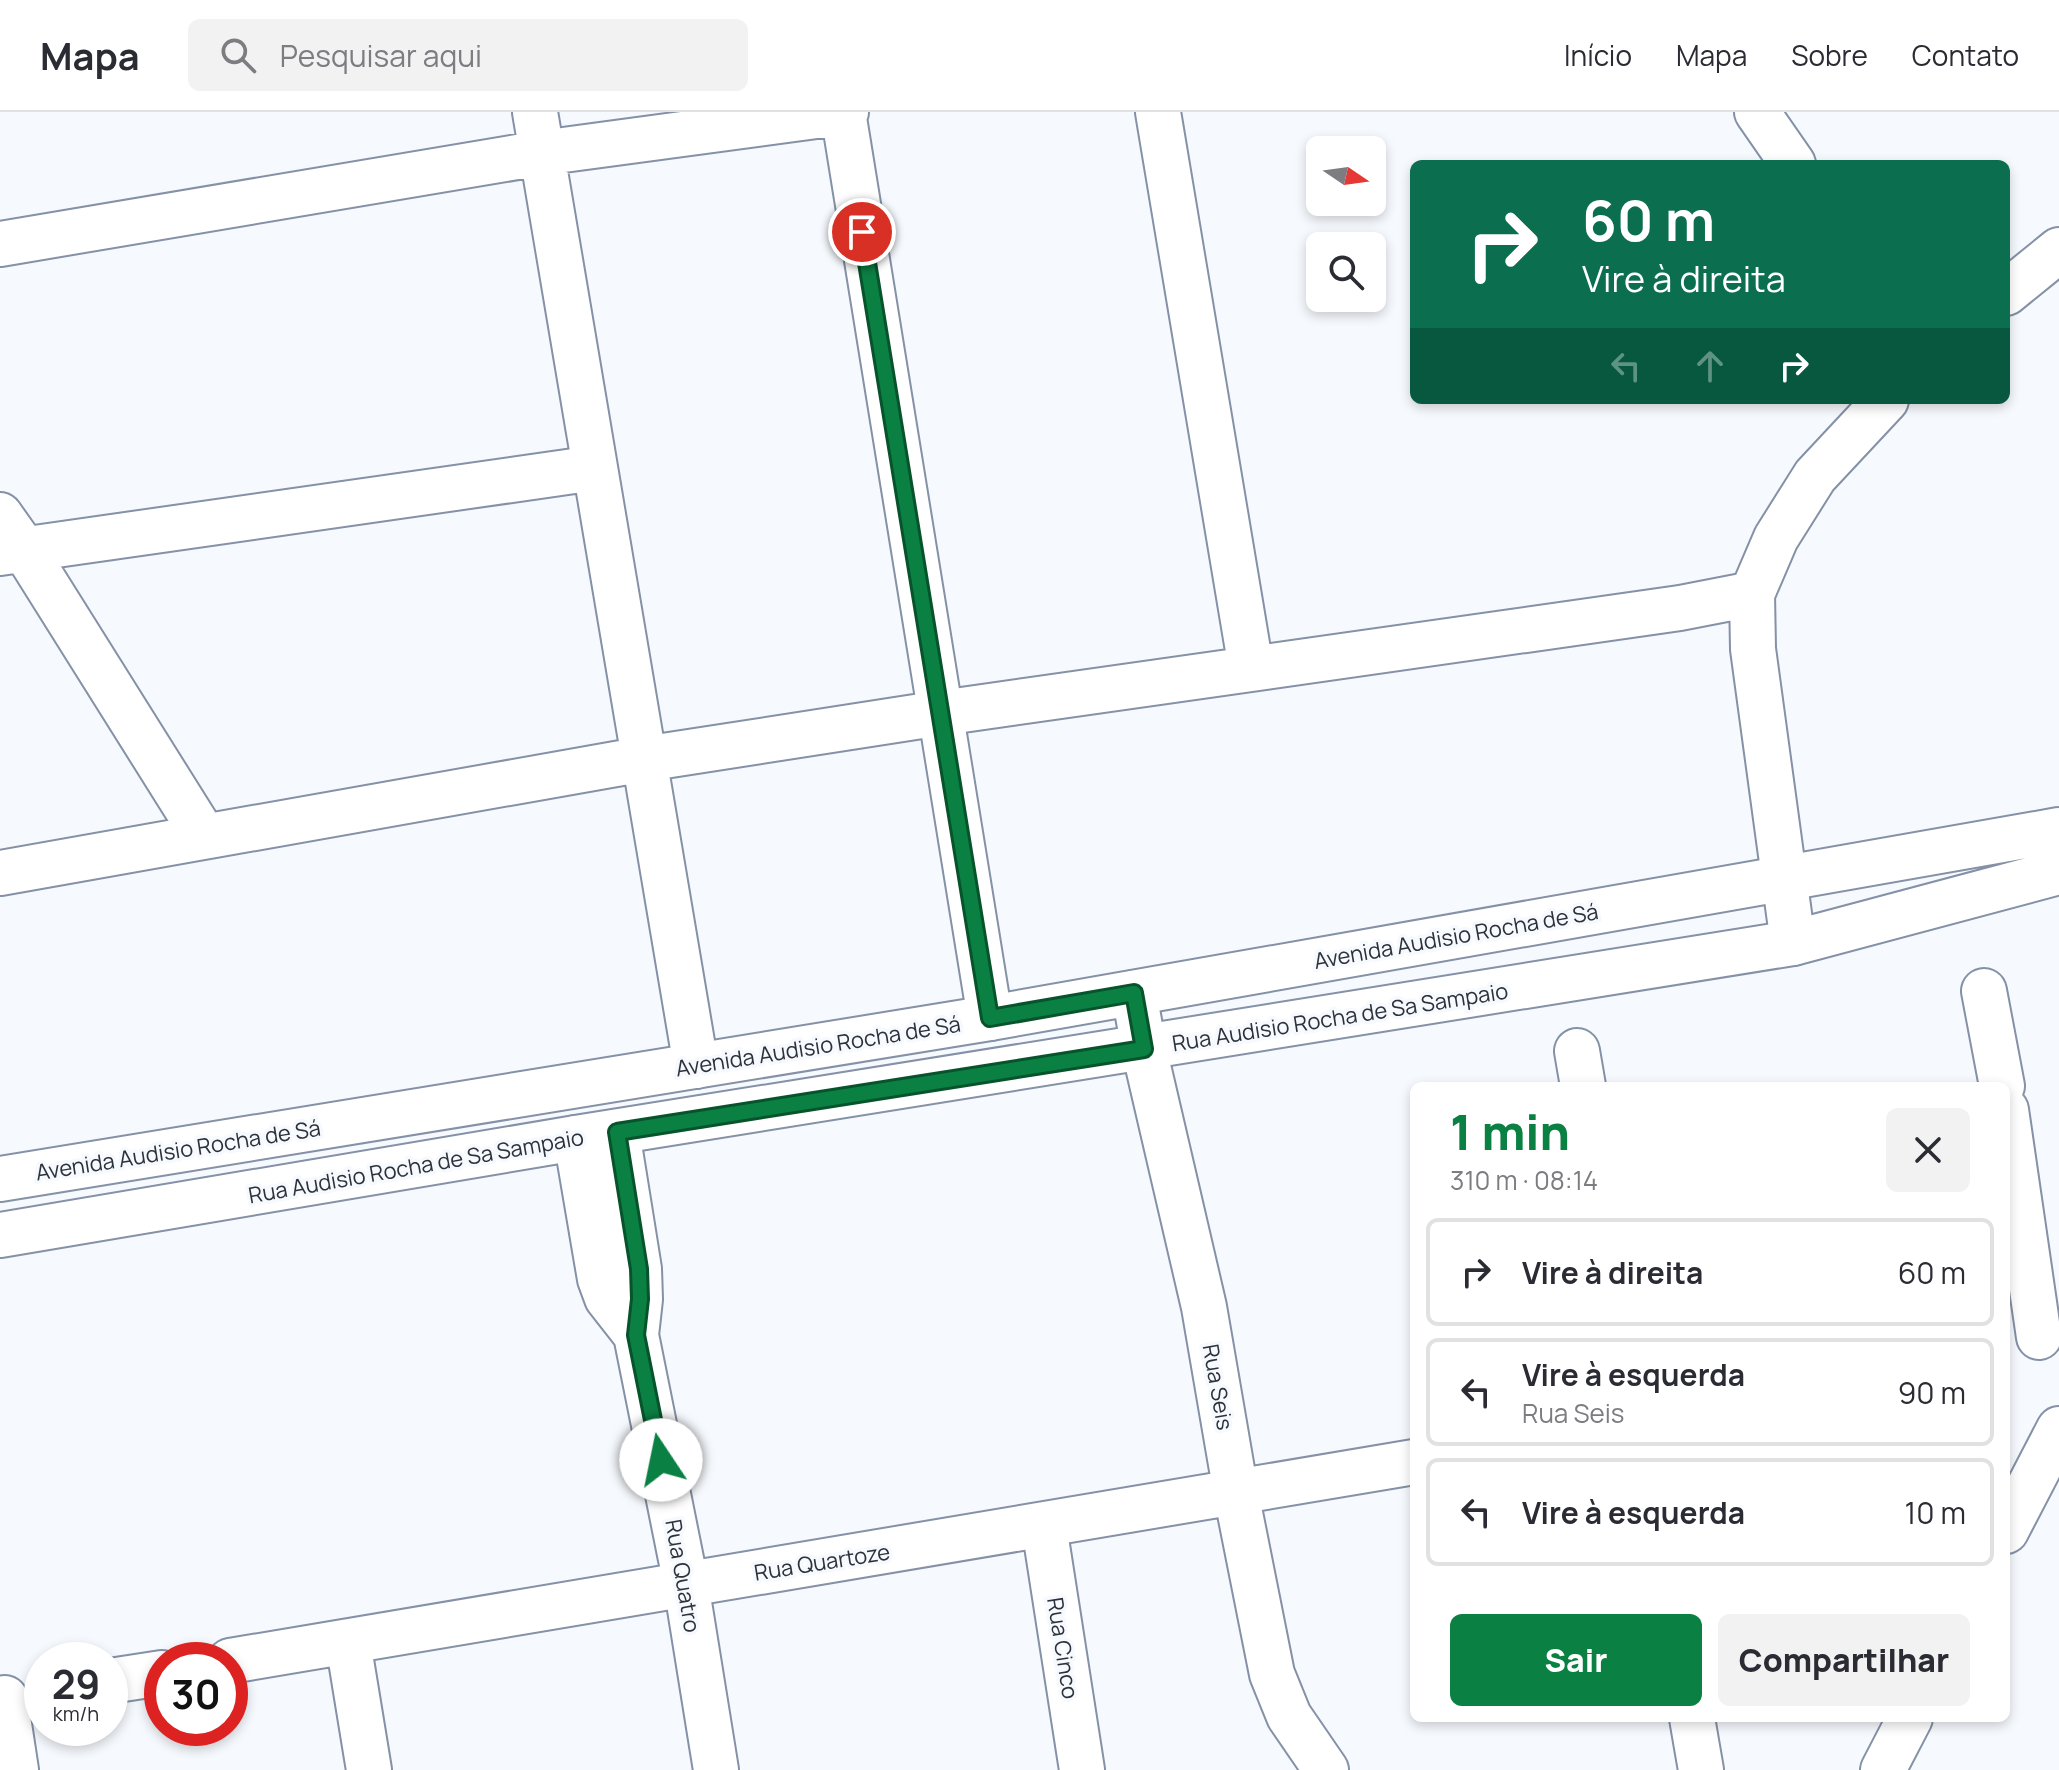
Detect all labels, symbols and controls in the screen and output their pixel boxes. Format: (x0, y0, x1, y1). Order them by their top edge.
search box (188, 19, 748, 91)
text: Mapa (40, 29, 140, 81)
icon: search (216, 33, 260, 77)
text: Pesquisar aqui (280, 35, 482, 76)
text: Início (1564, 36, 1632, 74)
text: Mapa (1676, 36, 1747, 74)
text: Sobre (1791, 36, 1868, 74)
text: Contato (1912, 36, 2019, 74)
north arrow (1306, 136, 1386, 216)
map controls (1306, 136, 1386, 312)
text: 60 m (1582, 181, 1715, 258)
icon: right (1450, 192, 1554, 296)
pin (828, 198, 896, 266)
icon: arrive (840, 210, 884, 254)
button: search (1306, 232, 1386, 312)
text: Vire à direita (1582, 254, 1786, 303)
icon: left (1604, 344, 1648, 388)
icon: ahead (1688, 344, 1732, 388)
icon: right (1772, 344, 1816, 388)
street label: Avenida Audisio Rocha de Sá (1311, 896, 1601, 976)
street label: Rua Audisio Rocha de Sa Sampaio (1170, 976, 1510, 1058)
street label: Avenida Audisio Rocha de Sá (673, 1009, 963, 1083)
text: 1 min (1450, 1099, 1570, 1164)
button: close (1886, 1108, 1970, 1192)
street label: Avenida Audisio Rocha de Sá (33, 1113, 323, 1187)
street label: Rua Audisio Rocha de Sa Sampaio (246, 1122, 586, 1210)
text: 310 m · 08:14 (1450, 1162, 1598, 1198)
icon: right (1454, 1250, 1498, 1294)
text: Vire à direita (1522, 1252, 1703, 1293)
text: 60 m (1898, 1252, 1966, 1293)
street label: Rua Seis (1196, 1342, 1240, 1432)
text: Vire à esquerda (1522, 1354, 1745, 1395)
icon: left (1454, 1370, 1498, 1414)
text: 90 m (1898, 1372, 1966, 1413)
text: Rua Seis (1522, 1395, 1624, 1431)
position arrow (619, 1418, 703, 1502)
icon: left (1454, 1490, 1498, 1534)
text: Vire à esquerda (1522, 1492, 1745, 1533)
text: 10 m (1905, 1492, 1966, 1533)
street label: Rua Quatro (658, 1517, 708, 1635)
street label: Rua Quartoze (752, 1536, 892, 1588)
street label: Rua Cinco (1040, 1595, 1086, 1701)
button: Sair (1450, 1614, 1702, 1706)
button: Compartilhar (1718, 1614, 1970, 1706)
speed limit sign: 30 (144, 1642, 248, 1746)
text: 29 (52, 1656, 100, 1711)
text: km/h (53, 1700, 99, 1727)

